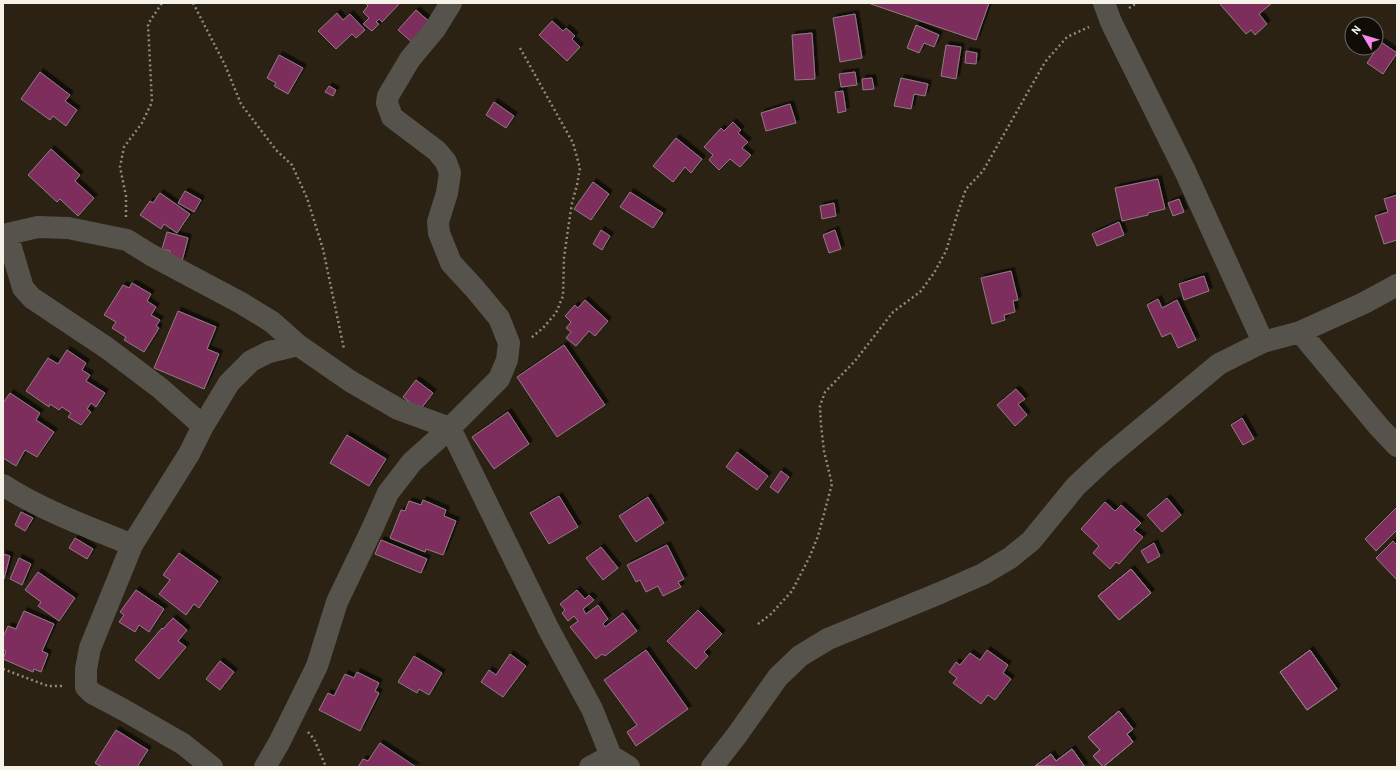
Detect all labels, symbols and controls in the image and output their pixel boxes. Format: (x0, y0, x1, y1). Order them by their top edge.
north arrow (1344, 16, 1384, 56)
text: N (1348, 22, 1364, 37)

